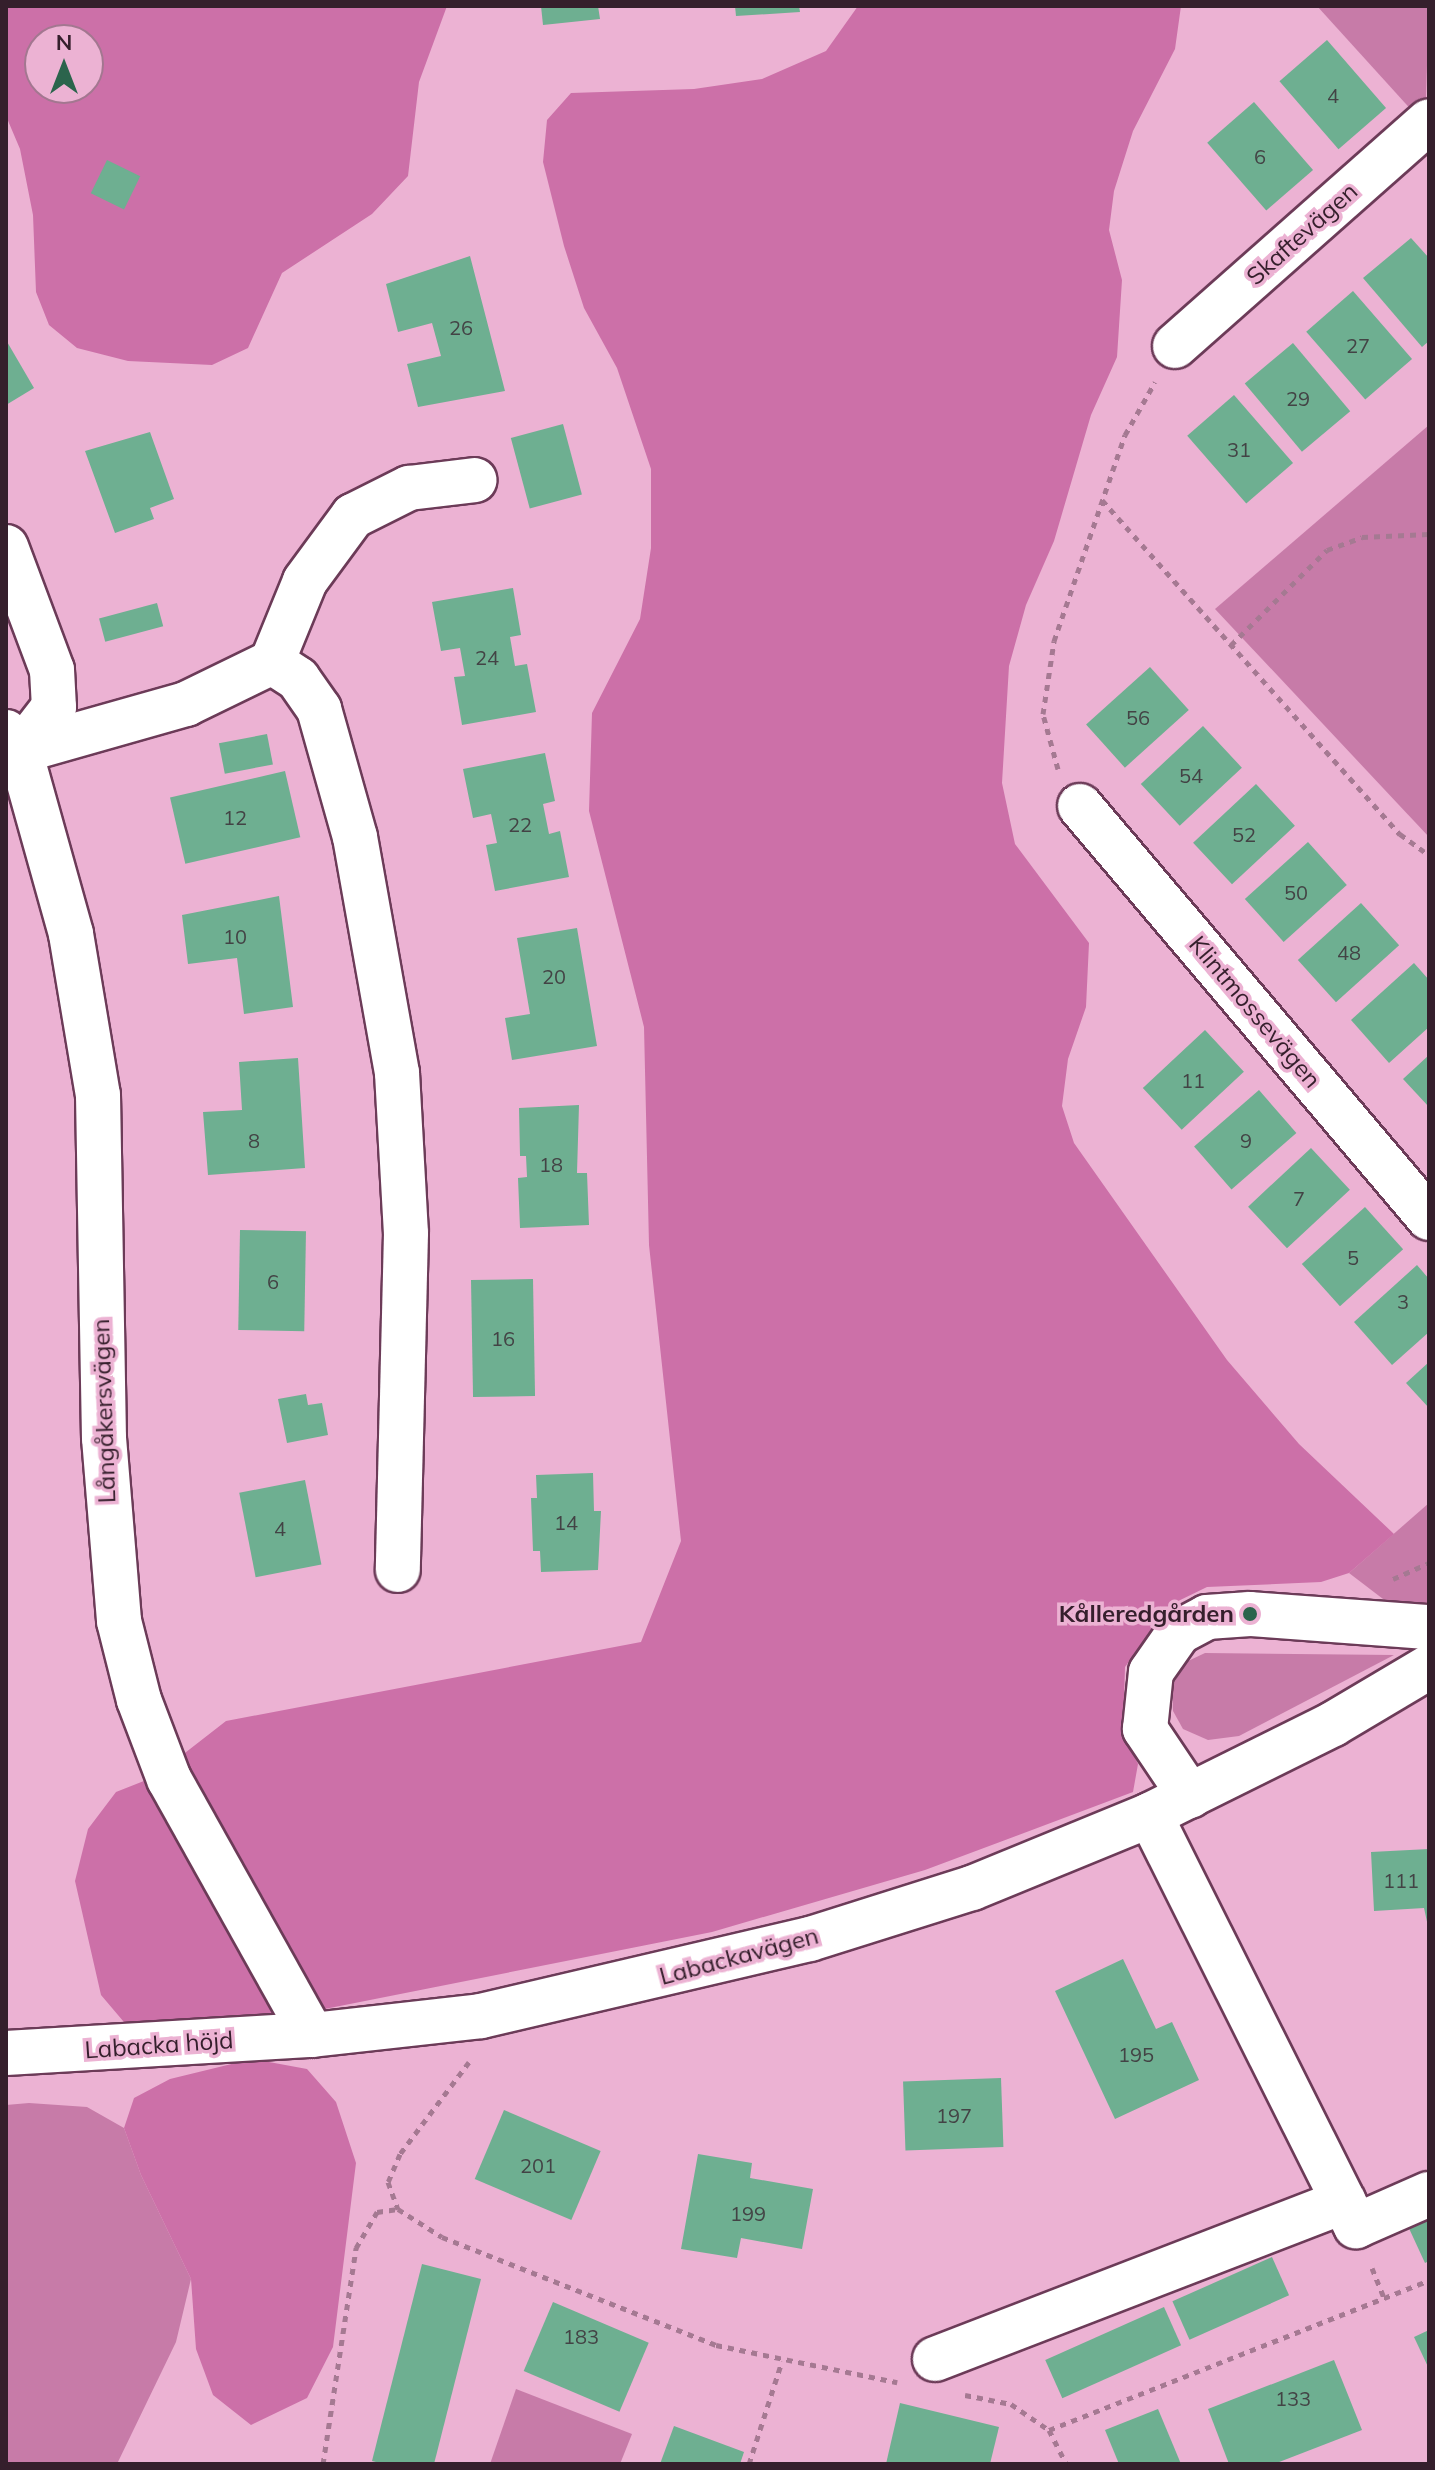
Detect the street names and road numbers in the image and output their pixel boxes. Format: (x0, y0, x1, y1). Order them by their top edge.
street label: Skaftevägen (1241, 177, 1363, 291)
street label: Klintmossevägen (1183, 930, 1327, 1094)
street label: Långåkersvägen (86, 1318, 122, 1504)
street label: Labackavägen (656, 1921, 822, 1991)
street label: Labacka höjd (84, 2025, 234, 2065)

